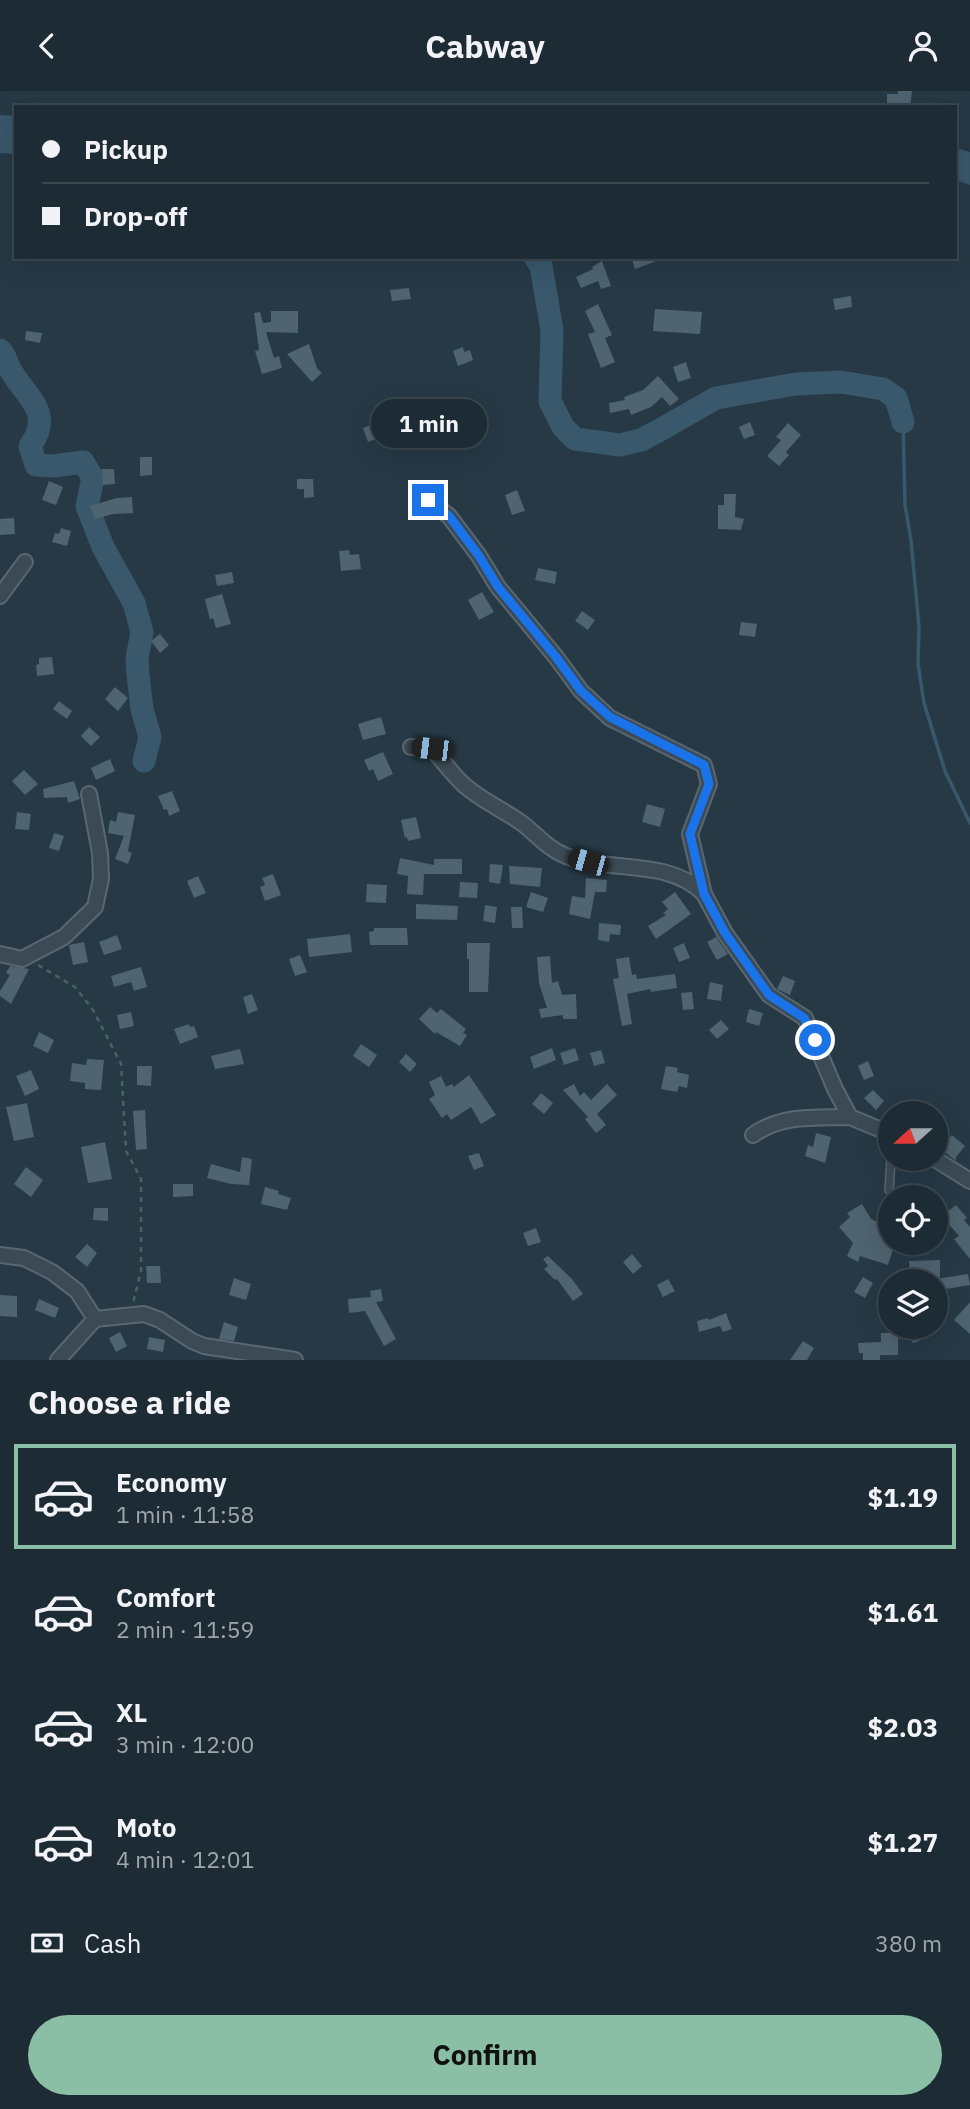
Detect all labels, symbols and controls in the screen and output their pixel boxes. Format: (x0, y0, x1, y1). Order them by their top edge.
text: Cabway (425, 25, 545, 67)
icon: back (28, 27, 66, 65)
icon: person (904, 27, 942, 65)
text: Pickup (84, 132, 168, 166)
text: Drop-off (84, 199, 187, 233)
callout: 1 min (370, 399, 486, 447)
text: 1 min (399, 408, 459, 438)
route end (412, 484, 444, 516)
car (410, 736, 455, 762)
car (565, 846, 612, 878)
route start (799, 1024, 831, 1056)
north arrow (878, 1101, 948, 1171)
map controls (878, 1101, 948, 1339)
button: locate (878, 1185, 948, 1255)
button: layers (878, 1269, 948, 1339)
text: Choose a ride (28, 1381, 231, 1423)
icon: car (32, 1465, 95, 1528)
text: Economy (116, 1465, 227, 1499)
text: $1.19 (868, 1480, 938, 1514)
text: 1 min · 11:58 (116, 1499, 254, 1529)
icon: car (32, 1580, 95, 1643)
text: Comfort (116, 1580, 215, 1614)
text: $1.61 (868, 1595, 938, 1629)
text: 2 min · 11:59 (116, 1614, 254, 1644)
icon: car (32, 1695, 95, 1758)
text: XL (116, 1695, 147, 1729)
text: $2.03 (868, 1710, 938, 1744)
text: 3 min · 12:00 (116, 1729, 254, 1759)
icon: car (32, 1810, 95, 1873)
text: Moto (116, 1810, 176, 1844)
text: $1.27 (868, 1825, 938, 1859)
text: 4 min · 12:01 (116, 1844, 254, 1874)
icon: cash (28, 1924, 66, 1962)
text: Cash (84, 1926, 141, 1960)
text: 380 m (875, 1928, 942, 1958)
button: Confirm (28, 2015, 942, 2095)

